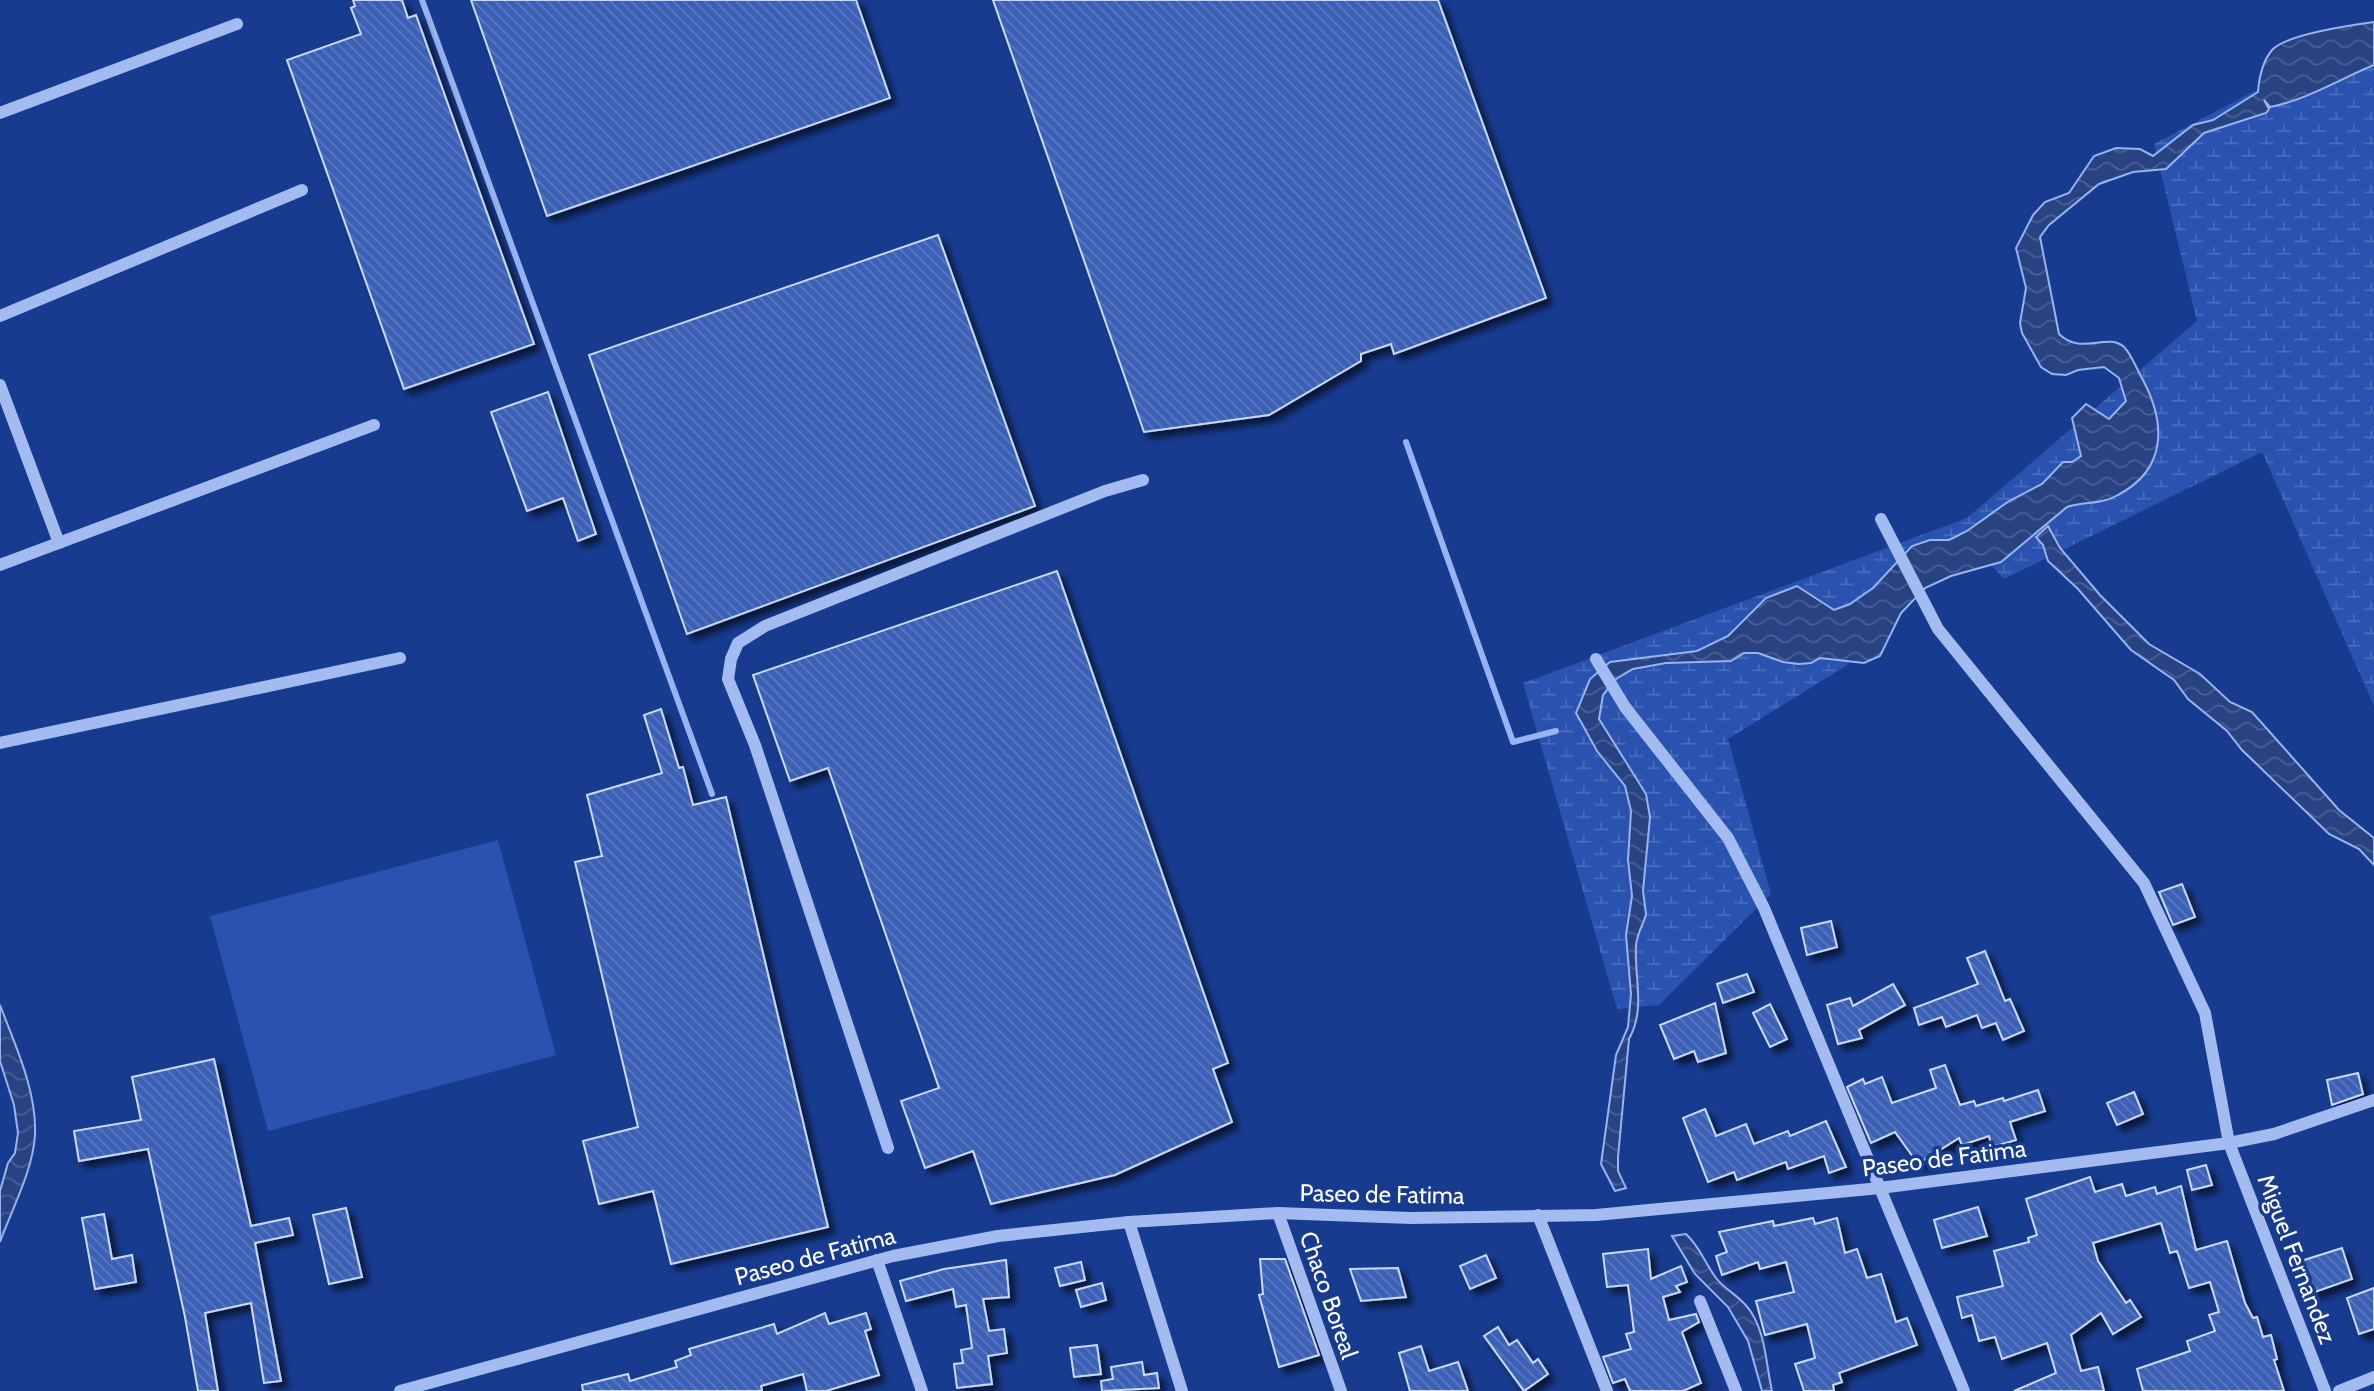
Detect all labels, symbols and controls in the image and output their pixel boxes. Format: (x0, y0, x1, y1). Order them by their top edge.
street label: Paseo de Fatima (1860, 1133, 2028, 1182)
street label: Miguel Fernandez (2251, 1170, 2343, 1348)
street label: Paseo de Fatima (1299, 1178, 1465, 1210)
street label: Paseo de Fatima (732, 1221, 899, 1291)
street label: Chaco Boreal (1294, 1227, 1364, 1363)

